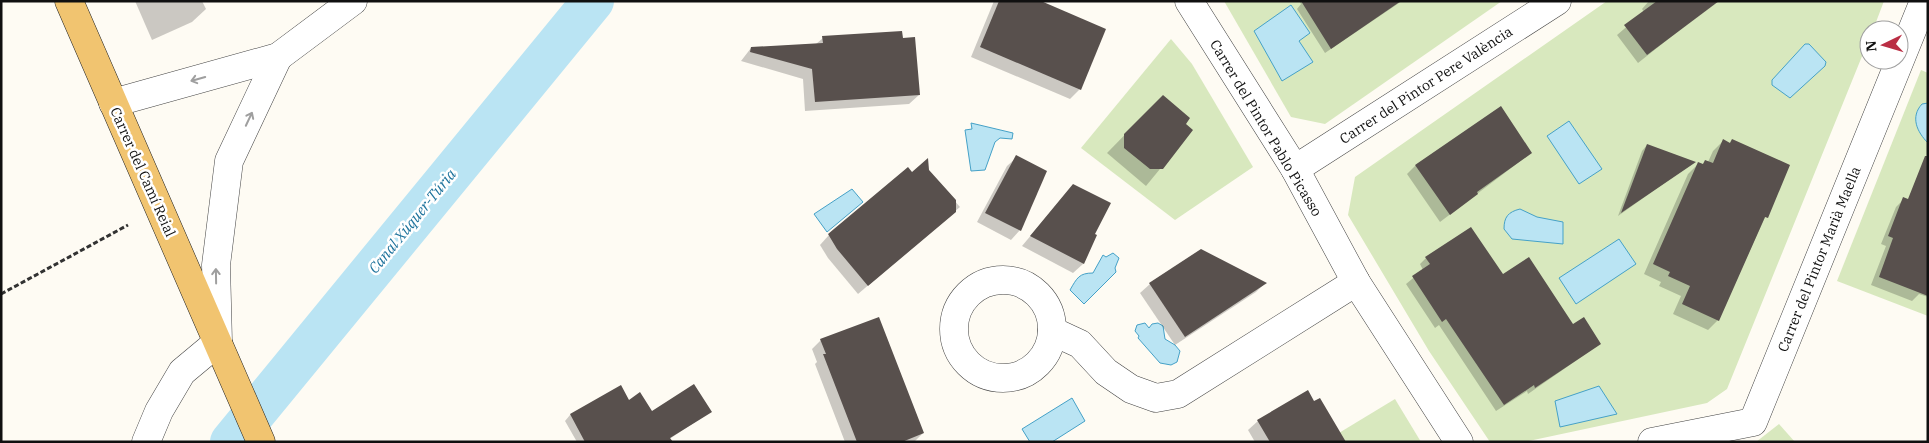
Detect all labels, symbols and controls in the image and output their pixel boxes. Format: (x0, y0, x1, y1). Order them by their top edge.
north arrow (1859, 20, 1909, 70)
street label: Carrer del Pintor Pere València (1336, 22, 1516, 148)
street label: Carrer del Pintor Pablo Picasso (1206, 36, 1326, 220)
text: N (1862, 40, 1880, 52)
one-way arrow (190, 75, 206, 85)
street label: Carrer del Camí Reial (106, 104, 180, 240)
one-way arrow (245, 111, 255, 126)
street label: Carrer del Pintor Marià Maella (1773, 163, 1865, 354)
water label: Canal Xúquer-Túria (364, 164, 460, 277)
one-way arrow (211, 268, 221, 284)

